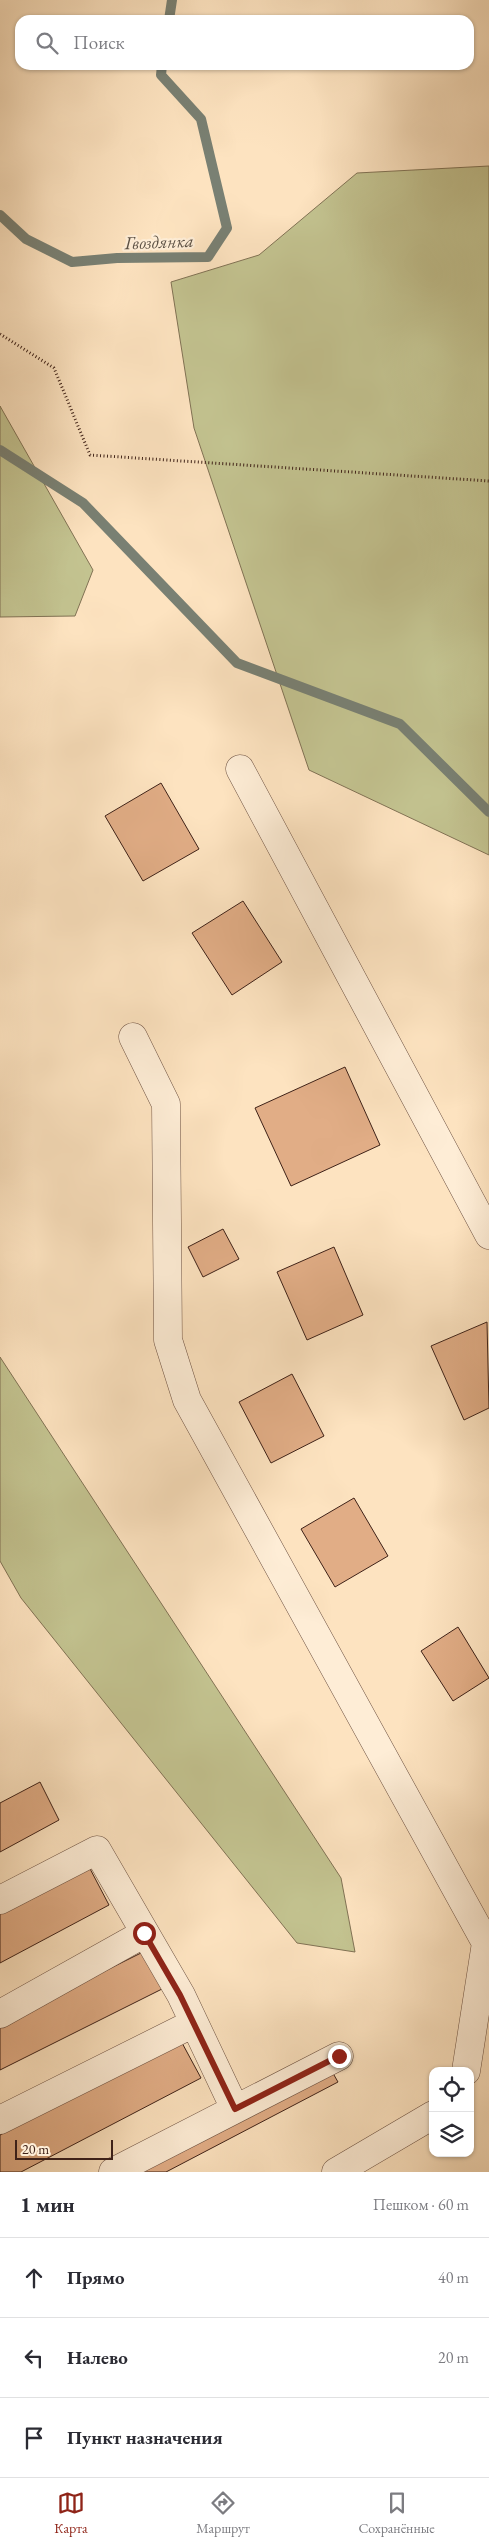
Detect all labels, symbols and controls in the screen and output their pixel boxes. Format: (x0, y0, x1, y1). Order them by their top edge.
search box (15, 15, 474, 70)
icon: search (33, 29, 61, 57)
text: Поиск (73, 30, 125, 55)
water label: Гвоздянка (123, 229, 194, 254)
route start (133, 1922, 156, 1945)
route end (328, 2045, 351, 2068)
map controls (429, 2067, 474, 2157)
button: locate (429, 2067, 474, 2112)
button: layers (429, 2112, 474, 2157)
scale bar (15, 2137, 112, 2160)
text: 20 m (22, 2140, 49, 2158)
text: 1 мин (20, 2191, 75, 2218)
text: Пешком · 60 m (373, 2194, 469, 2215)
icon: ahead (20, 2264, 48, 2292)
text: Прямо (67, 2265, 125, 2290)
text: 40 m (438, 2267, 469, 2288)
icon: left (20, 2344, 48, 2372)
text: Налево (67, 2345, 128, 2370)
text: 20 m (438, 2347, 469, 2368)
icon: arrive (20, 2424, 48, 2452)
text: Пункт назначения (67, 2425, 223, 2450)
tab: Карта (54, 2489, 88, 2537)
tab: Маршрут (196, 2489, 250, 2537)
tab: Сохранённые (358, 2489, 435, 2537)

